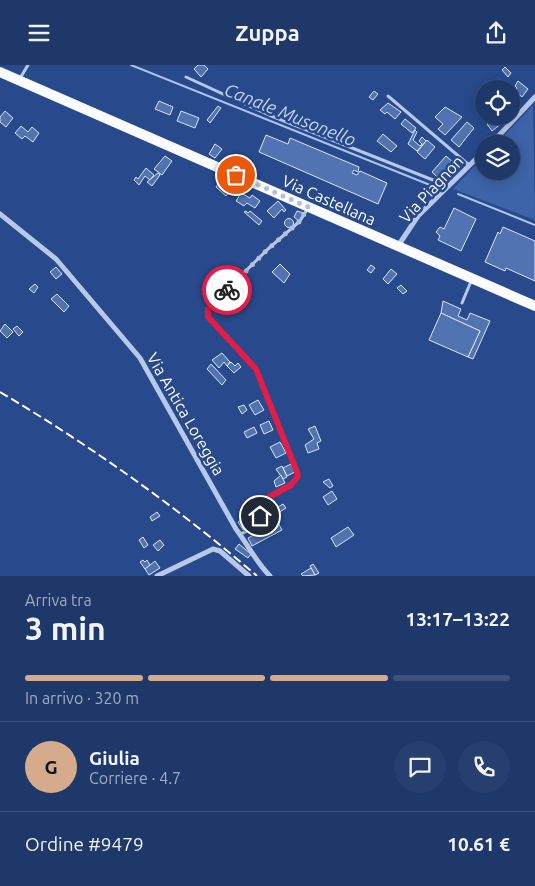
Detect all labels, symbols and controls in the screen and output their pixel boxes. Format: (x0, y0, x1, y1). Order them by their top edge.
icon: menu (25, 19, 53, 47)
icon: share (482, 19, 510, 47)
text: Zuppa (235, 20, 300, 45)
water label: Canale Musonello (222, 79, 359, 150)
map controls (475, 80, 520, 180)
button: locate (475, 80, 520, 125)
button: layers (475, 135, 520, 180)
street label: Via Piagnon (395, 152, 467, 226)
pin (215, 154, 257, 196)
icon: bag (222, 161, 250, 189)
street label: Via Castellana (279, 171, 379, 229)
courier (202, 265, 252, 315)
icon: bike (213, 276, 241, 304)
street label: Via Antica Loreggia (144, 350, 228, 478)
pin (239, 495, 281, 537)
icon: home (246, 502, 274, 530)
text: Arriva tra (25, 591, 92, 609)
text: 13:17–13:22 (405, 608, 510, 630)
text: 3 min (25, 610, 106, 646)
text: In arrivo · 320 m (25, 689, 139, 707)
button: chat (394, 741, 446, 793)
button: phone (458, 741, 510, 793)
text: Giulia (89, 747, 140, 769)
text: G (44, 756, 58, 778)
text: Corriere · 4.7 (89, 769, 181, 787)
text: Ordine #9479 (25, 833, 144, 855)
text: 10.61 € (447, 833, 510, 855)

